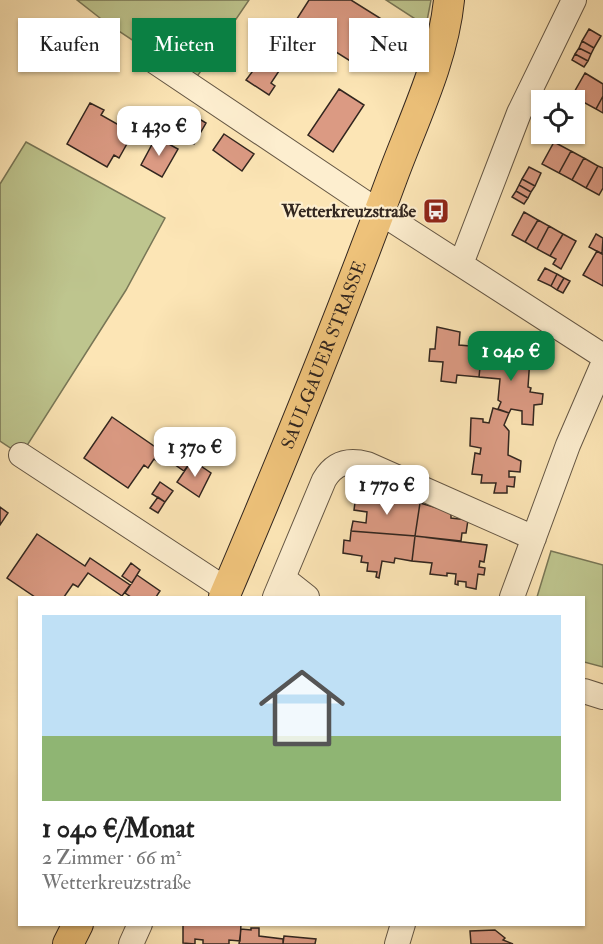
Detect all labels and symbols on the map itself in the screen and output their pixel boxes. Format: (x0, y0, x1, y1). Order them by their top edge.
pin: 1 430 € (104, 106, 214, 157)
bus stop icon: Wetterkreuzstraße (421, 196, 451, 226)
place label: Wetterkreuzstraße (281, 200, 416, 223)
street label: SAULGAUER STRASSE (276, 257, 372, 452)
pin: 1 040 € (456, 331, 566, 382)
pin: 1 370 € (140, 427, 250, 478)
pin: 1 770 € (332, 465, 442, 516)

